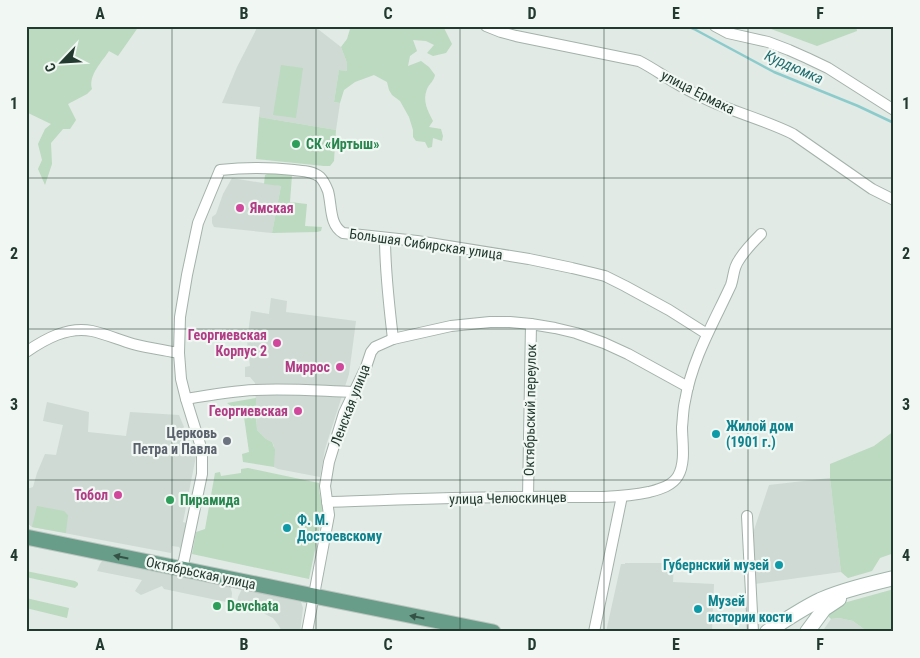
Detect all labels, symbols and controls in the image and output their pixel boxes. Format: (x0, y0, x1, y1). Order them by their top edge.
text: A (95, 4, 105, 23)
text: B (240, 4, 249, 23)
text: C (383, 4, 393, 23)
text: D (527, 4, 537, 23)
text: E (672, 4, 680, 23)
text: F (816, 4, 824, 23)
north arrow (38, 38, 88, 88)
water label: Курдюмка (762, 46, 826, 88)
text: С (41, 60, 59, 74)
street label: улица Ермака (659, 67, 737, 117)
text: 1 (10, 94, 18, 113)
text: 1 (902, 94, 910, 113)
place label: СК «Иртыш» (306, 136, 380, 152)
marker: СК «Иртыш» (290, 138, 302, 150)
place label: Ямская (249, 200, 294, 216)
marker: Ямская (234, 202, 246, 214)
street label: Большая Сибирская улица (348, 225, 504, 263)
text: 2 (10, 244, 18, 263)
text: 2 (902, 244, 910, 263)
place label: Георгиевская Корпус 2 (188, 327, 267, 359)
marker: Георгиевская Корпус 2 (271, 337, 283, 349)
street label: Октябрьский переулок (521, 343, 539, 476)
place label: Миррос (285, 359, 331, 375)
marker: Миррос (334, 361, 346, 373)
street label: Ленская улица (327, 362, 373, 448)
text: 3 (10, 395, 18, 414)
text: 3 (902, 395, 910, 414)
place label: Георгиевская (209, 403, 288, 419)
marker: Георгиевская (292, 405, 304, 417)
place label: Жилой дом (1901 г.) (726, 418, 794, 451)
place label: Церковь Петра и Павла (133, 425, 217, 457)
marker: Жилой дом (1901 г.) (710, 428, 722, 440)
marker: Церковь Петра и Павла (221, 435, 233, 447)
place label: Тобол (74, 487, 108, 503)
marker: Тобол (112, 489, 124, 501)
street label: улица Челюскинцев (449, 489, 567, 507)
place label: Пирамида (180, 492, 240, 508)
marker: Пирамида (164, 494, 176, 506)
place label: Ф. М. Достоевскому (297, 512, 383, 544)
marker: Ф. М. Достоевскому (281, 522, 293, 534)
text: 4 (10, 546, 18, 565)
text: 4 (902, 546, 910, 565)
one-way arrow (113, 553, 128, 561)
street label: Октябрьская улица (145, 554, 257, 592)
place label: Губернский музей (663, 557, 769, 573)
marker: Губернский музей (773, 559, 785, 571)
place label: Музей истории кости (708, 593, 792, 625)
place label: Devchata (227, 598, 279, 614)
marker: Devchata (211, 600, 223, 612)
marker: Музей истории кости (692, 603, 704, 615)
one-way arrow (409, 612, 425, 620)
text: A (95, 635, 105, 654)
text: B (240, 635, 249, 654)
text: C (383, 635, 393, 654)
text: D (527, 635, 537, 654)
text: E (672, 635, 680, 654)
text: F (816, 635, 824, 654)

